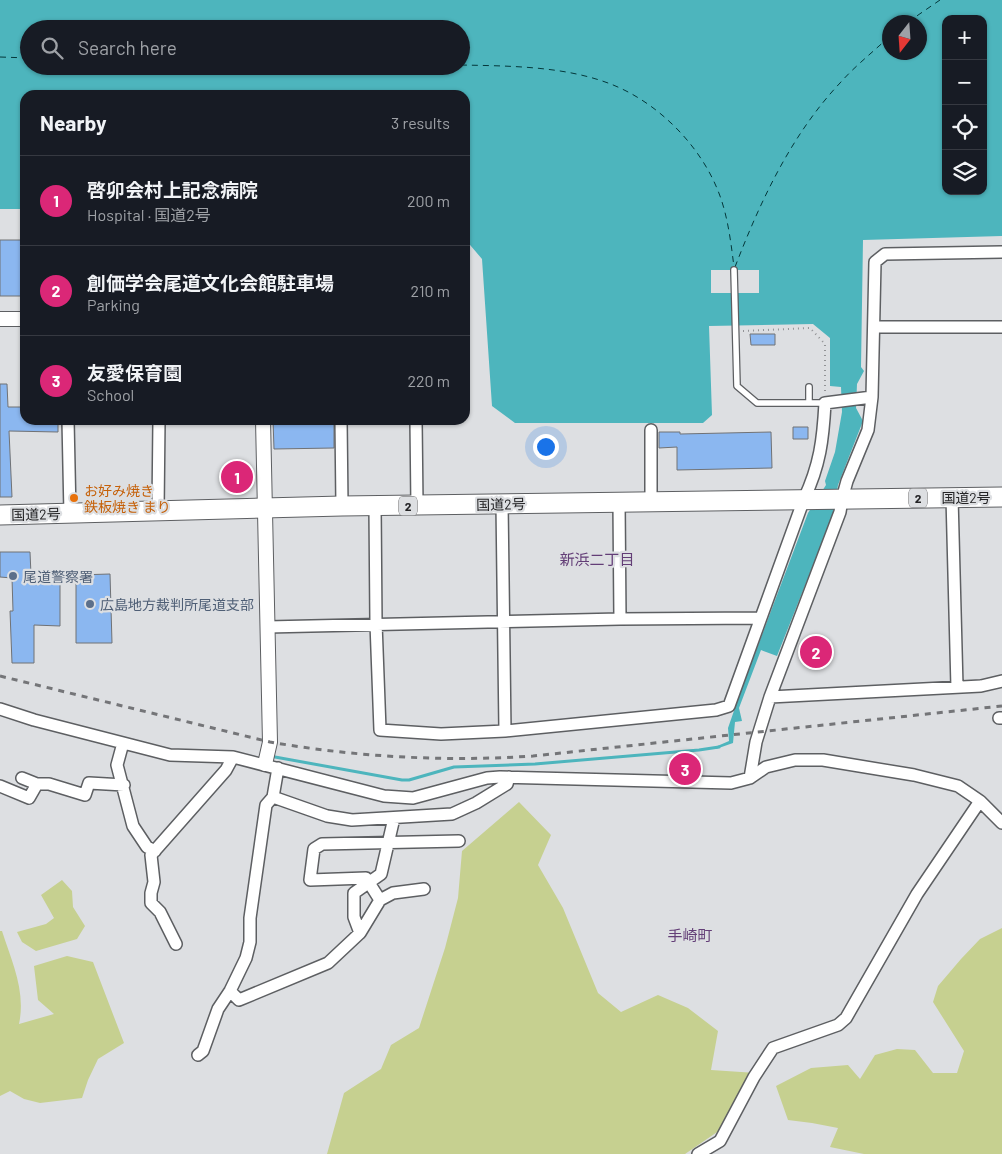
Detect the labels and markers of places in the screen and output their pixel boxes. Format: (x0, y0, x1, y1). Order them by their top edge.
pin: 1 (221, 458, 253, 496)
place label: お好み焼き 鉄板焼き まり (84, 482, 171, 515)
marker: お好み焼き 鉄板焼き まり (68, 492, 80, 504)
place label: 尾道警察署 (23, 568, 93, 585)
marker: 尾道警察署 (7, 570, 19, 582)
place label: 広島地方裁判所尾道支部 (100, 596, 254, 613)
marker: 広島地方裁判所尾道支部 (84, 598, 96, 610)
pin: 2 (800, 633, 832, 671)
pin: 3 (669, 750, 701, 788)

